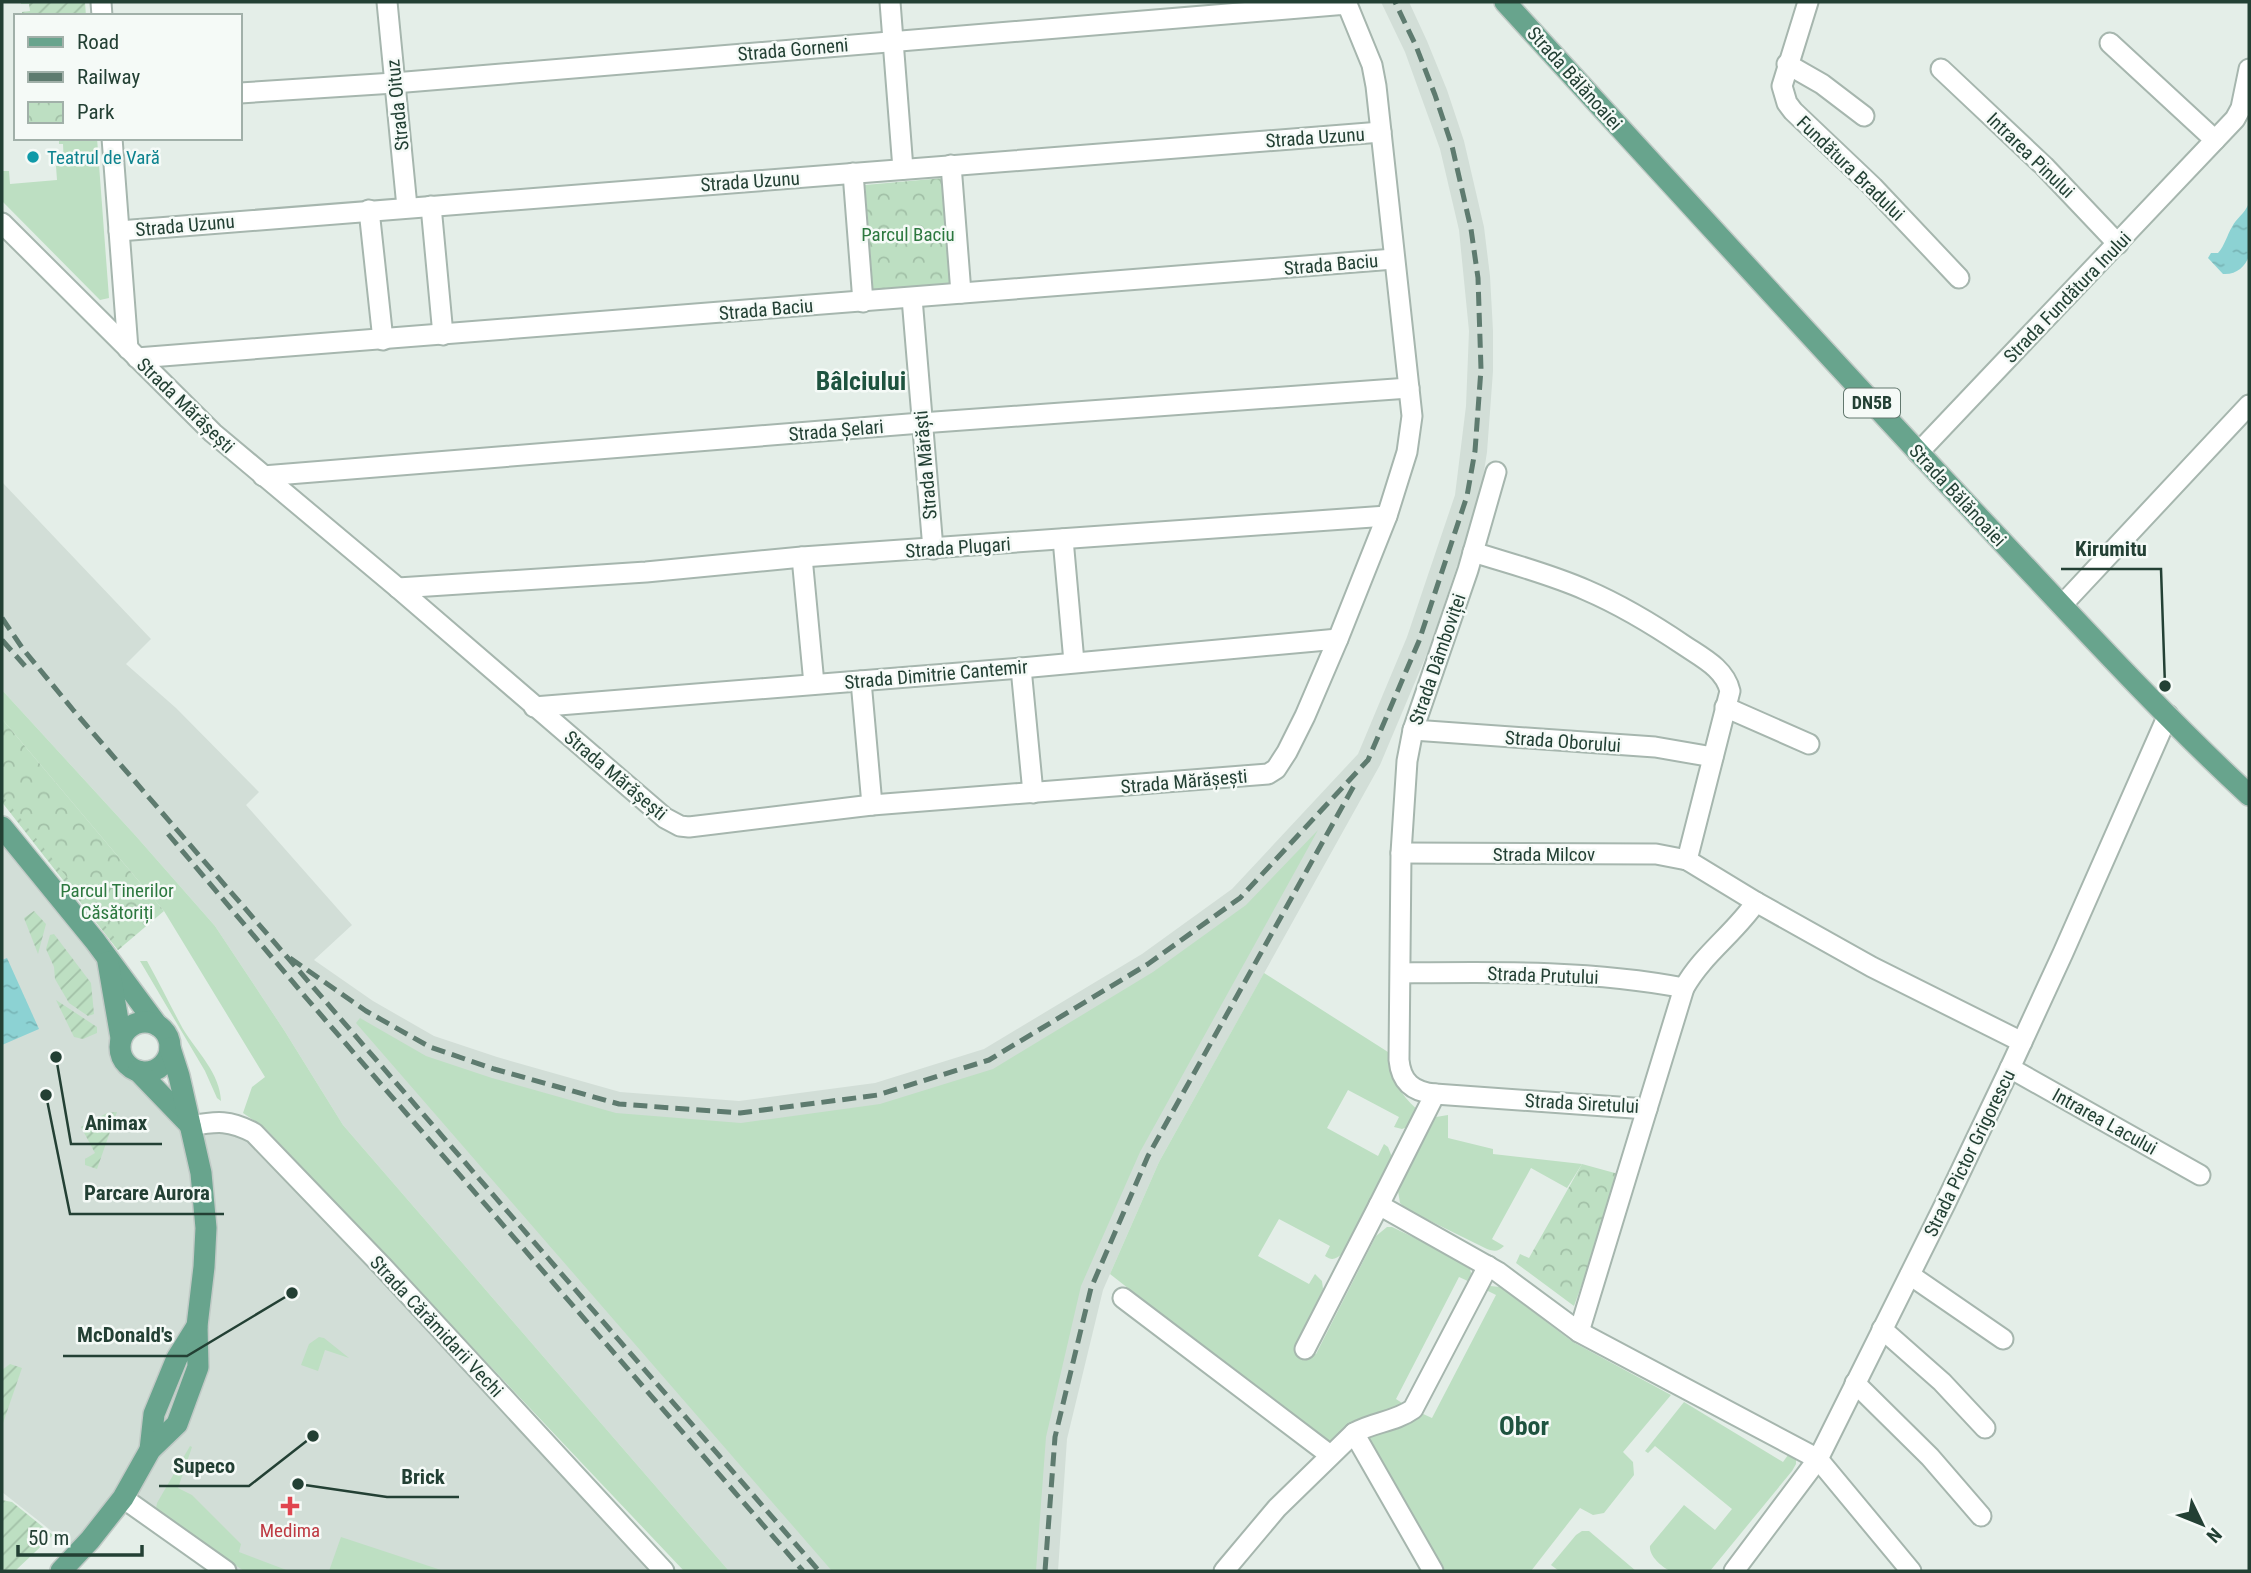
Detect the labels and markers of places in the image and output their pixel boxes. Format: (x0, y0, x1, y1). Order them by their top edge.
place label: Teatrul de Vară (47, 146, 160, 169)
marker: Teatrul de Vară (25, 149, 41, 165)
callout: Kirumitu (2061, 527, 2161, 569)
callout: Animax (71, 1102, 162, 1144)
callout: Parcare Aurora (70, 1172, 224, 1214)
callout: McDonald's (63, 1314, 187, 1356)
callout: Supeco (159, 1444, 249, 1486)
callout: Brick (387, 1455, 459, 1497)
marker: Medima (280, 1496, 300, 1516)
place label: Medima (260, 1519, 320, 1542)

